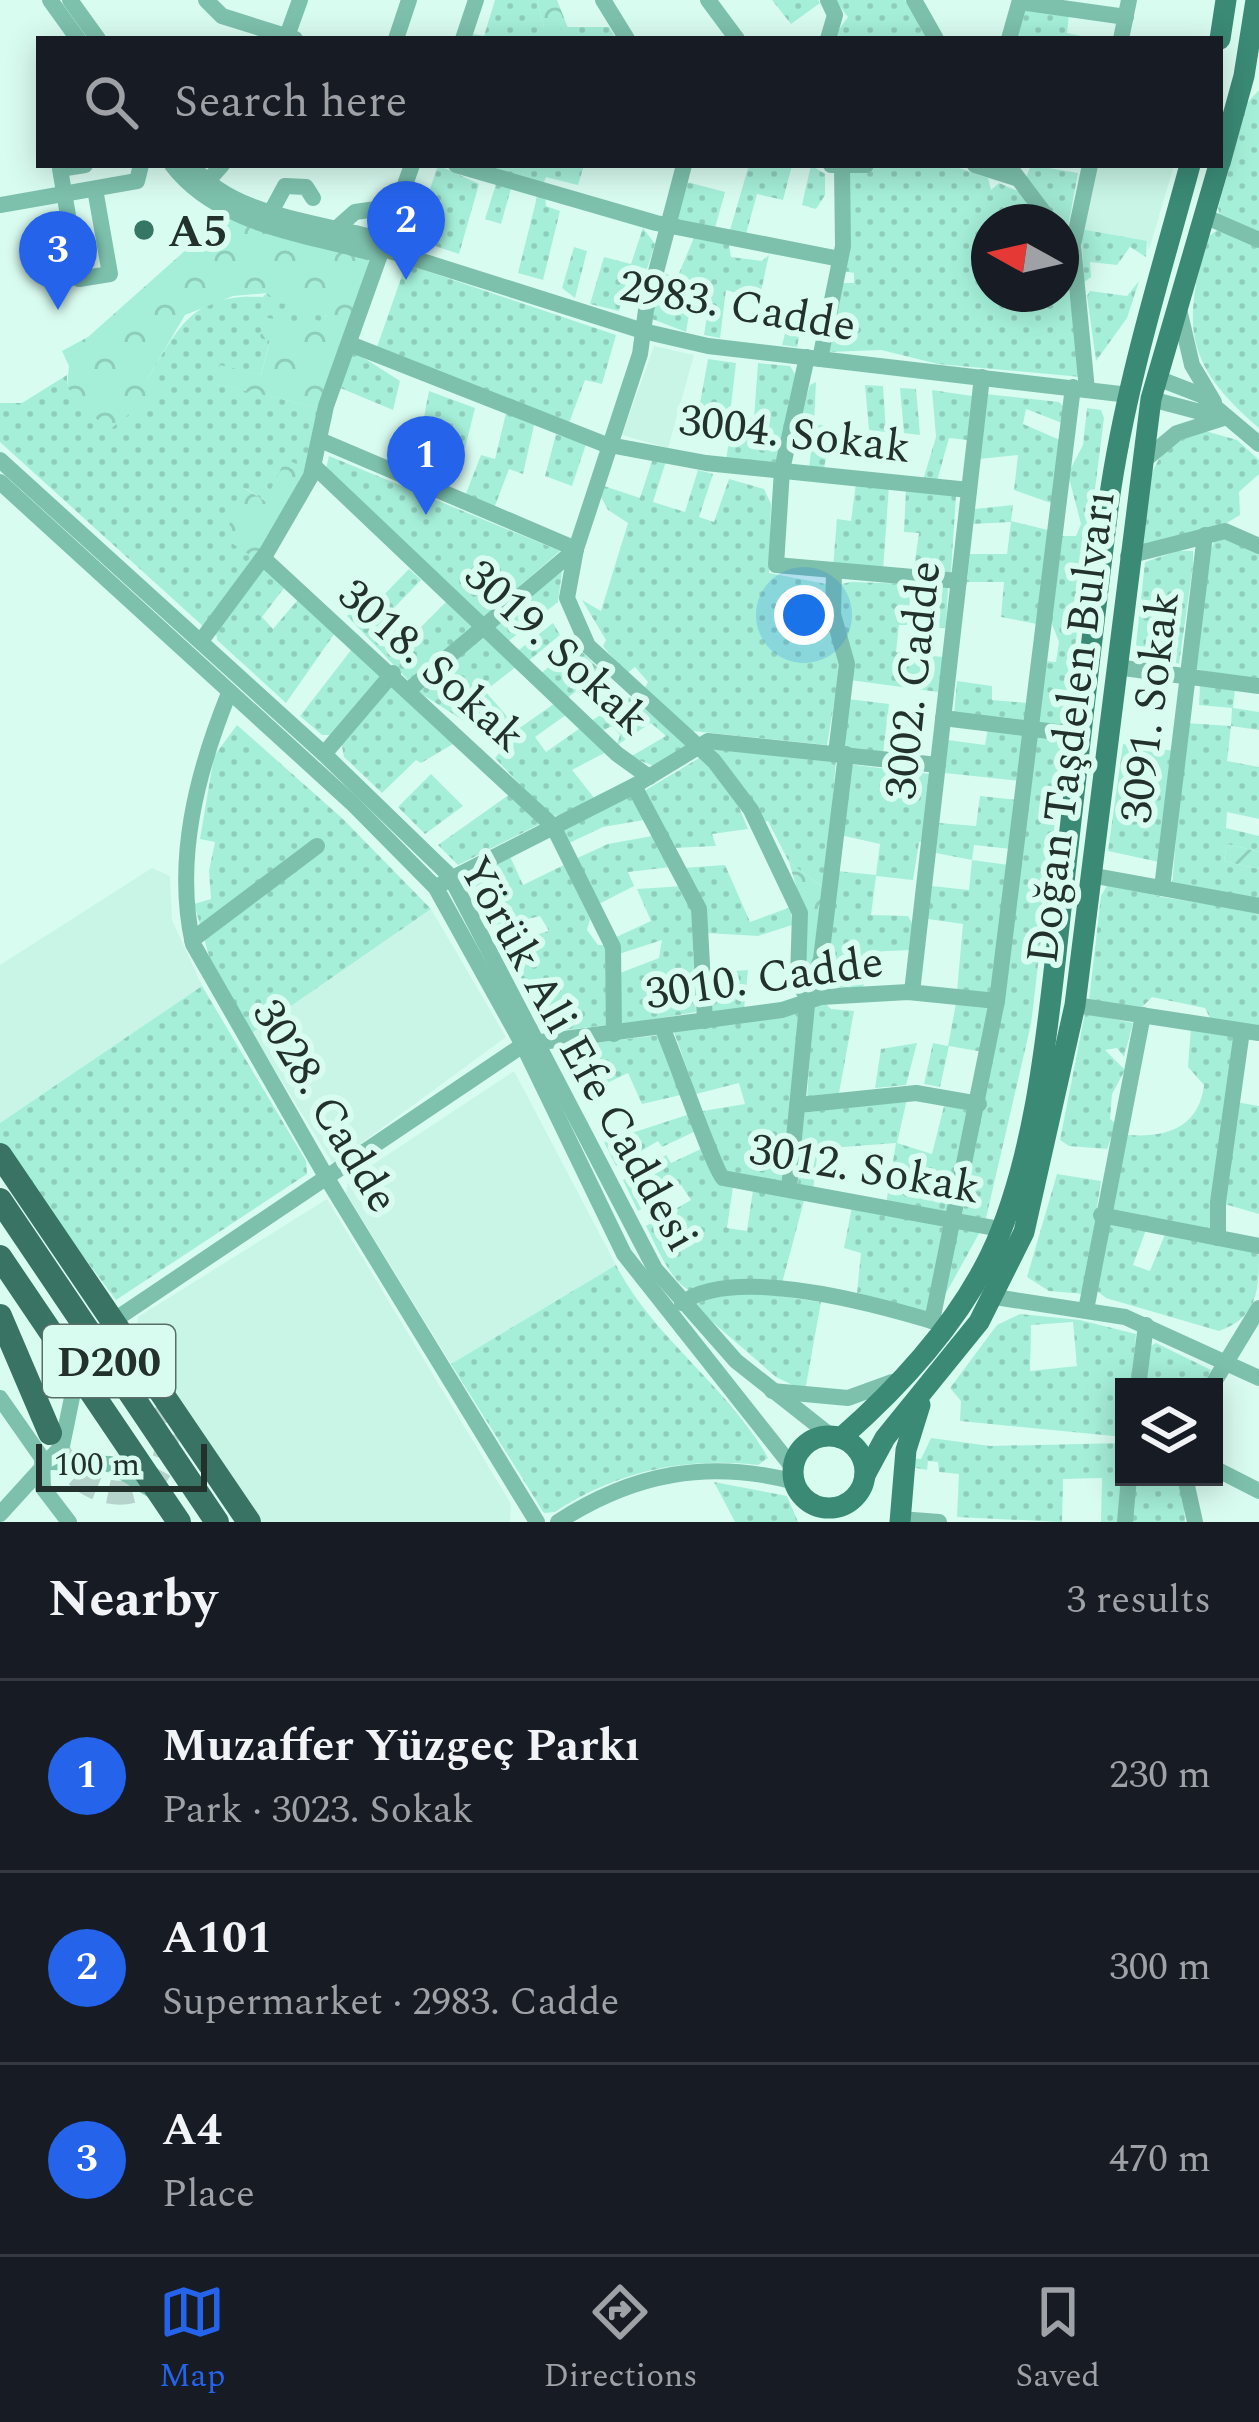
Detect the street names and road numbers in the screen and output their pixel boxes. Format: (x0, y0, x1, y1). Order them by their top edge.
street label: 2983. Cadde (614, 252, 861, 361)
street label: 3004. Sokak (675, 386, 914, 483)
street label: Doğan Taşdelen Bulvarı (1008, 487, 1135, 968)
street label: 3019. Sokak (448, 543, 665, 752)
street label: 3002. Cadde (867, 558, 960, 803)
street label: 3018. Sokak (322, 562, 541, 769)
street label: 3091. Sokak (1102, 588, 1199, 827)
street label: Yörük Ali Efe Caddesi (440, 844, 715, 1265)
street label: 3010. Cadde (641, 928, 888, 1029)
street label: 3028. Cadde (234, 986, 416, 1227)
street label: 3012. Sokak (744, 1115, 985, 1224)
road number: D200 (43, 1325, 175, 1397)

